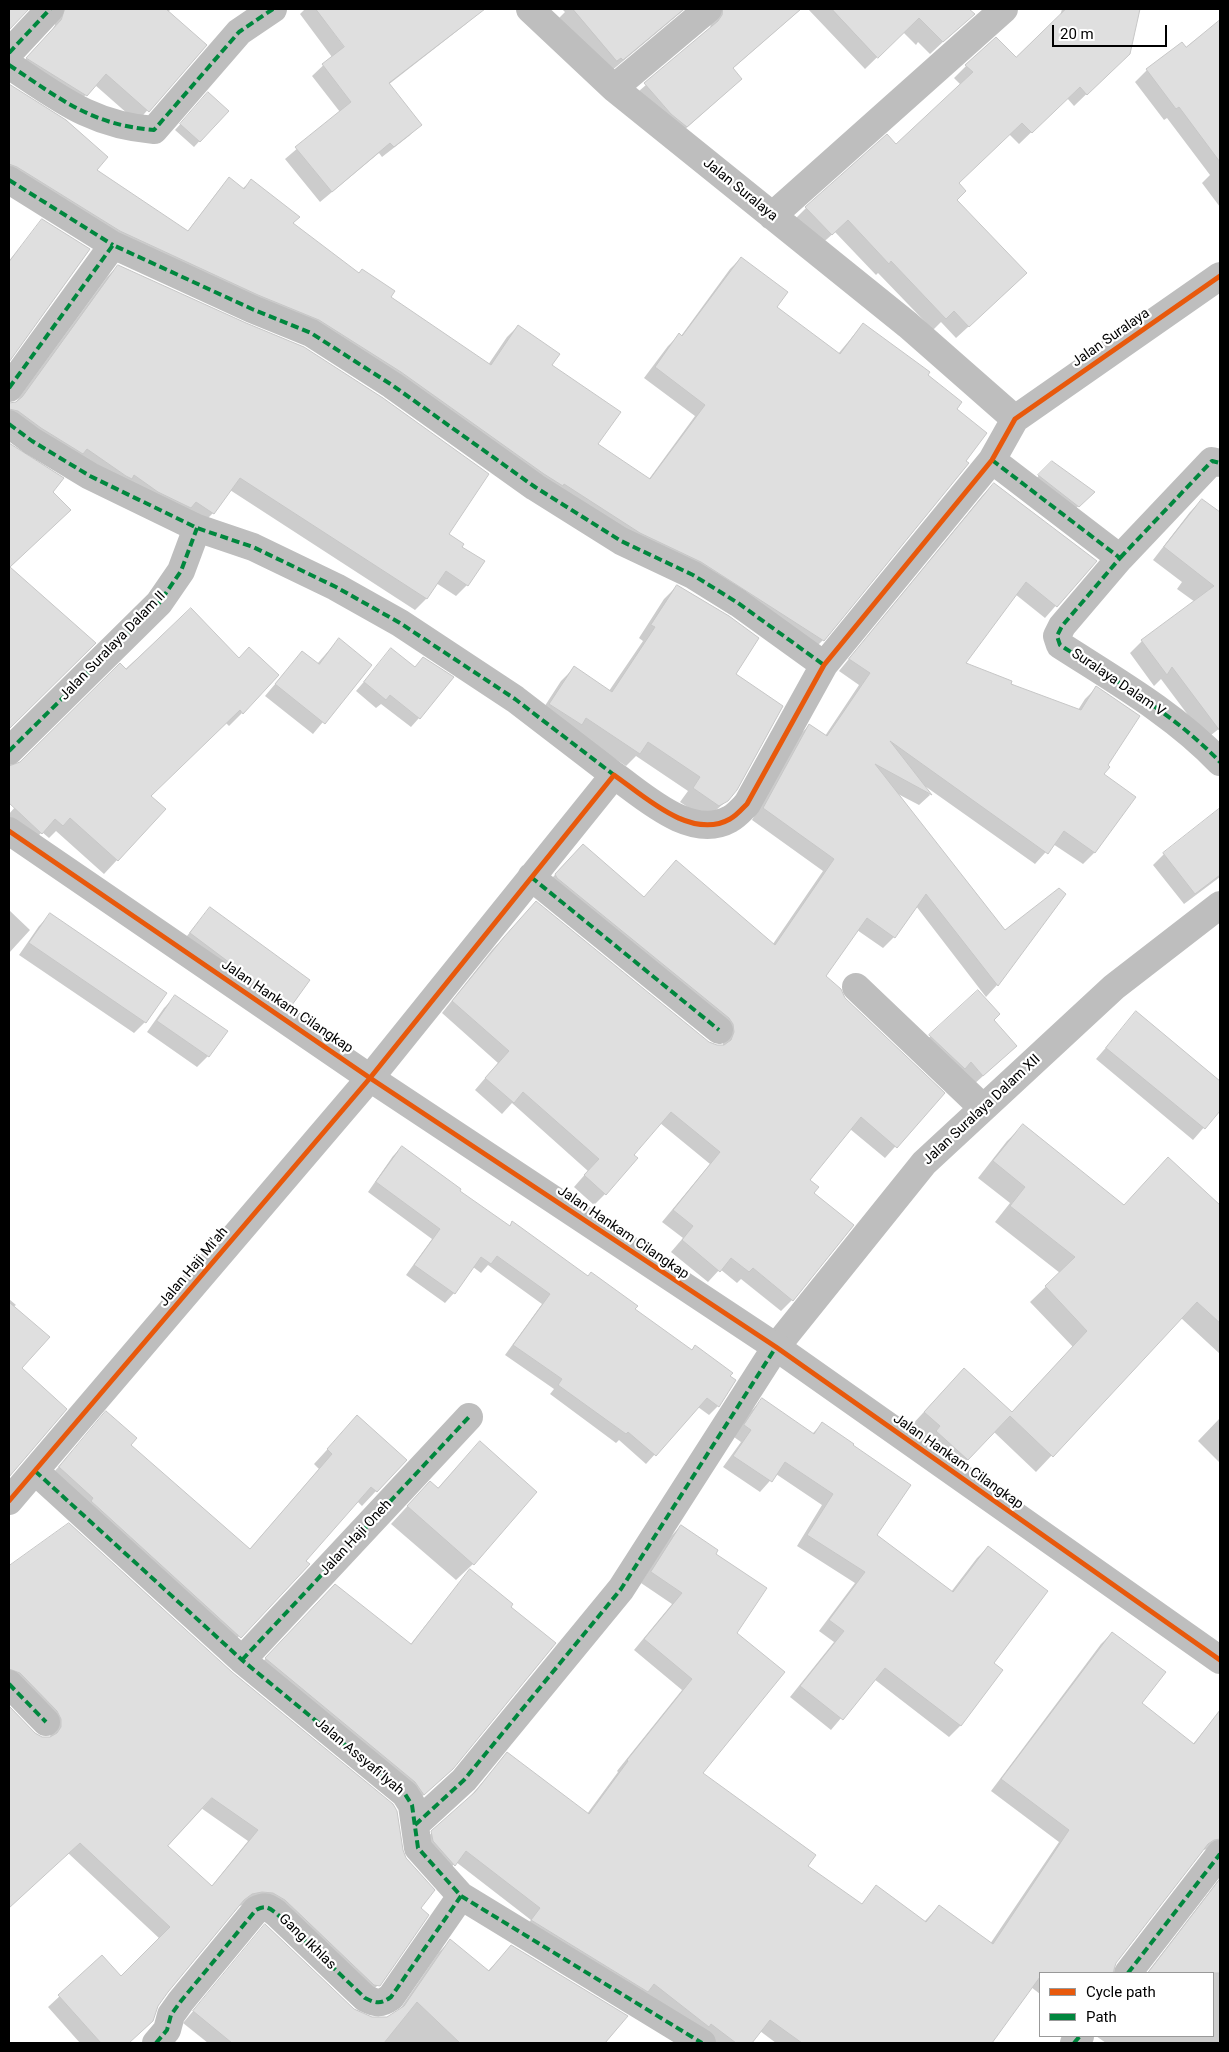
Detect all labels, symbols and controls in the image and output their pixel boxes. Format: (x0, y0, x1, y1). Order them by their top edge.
scale bar (1054, 15, 1169, 47)
text: 20 m (1060, 25, 1094, 43)
street label: Jalan Suralaya (699, 155, 781, 225)
street label: Jalan Suralaya (1069, 305, 1153, 371)
street label: Jalan Suralaya Dalam II (56, 588, 170, 704)
street label: Suralaya Dalam V (1068, 646, 1168, 720)
street label: Jalan Hankam Cilangkap (218, 957, 356, 1057)
street label: Jalan Suralaya Dalam XII (920, 1051, 1044, 1169)
street label: Jalan Hankam Cilangkap (554, 1183, 692, 1283)
street label: Jalan Haji Mi'ah (156, 1224, 232, 1310)
street label: Jalan Hankam Cilangkap (890, 1411, 1026, 1513)
street label: Jalan Haji Oneh (316, 1496, 396, 1580)
street label: Jalan Assyafi'Iyah (311, 1715, 407, 1799)
street label: Gang Ikhlas (275, 1911, 339, 1973)
legend (1039, 1972, 1214, 2037)
text: Cycle path (1086, 1983, 1156, 2001)
text: Path (1086, 2008, 1117, 2026)

